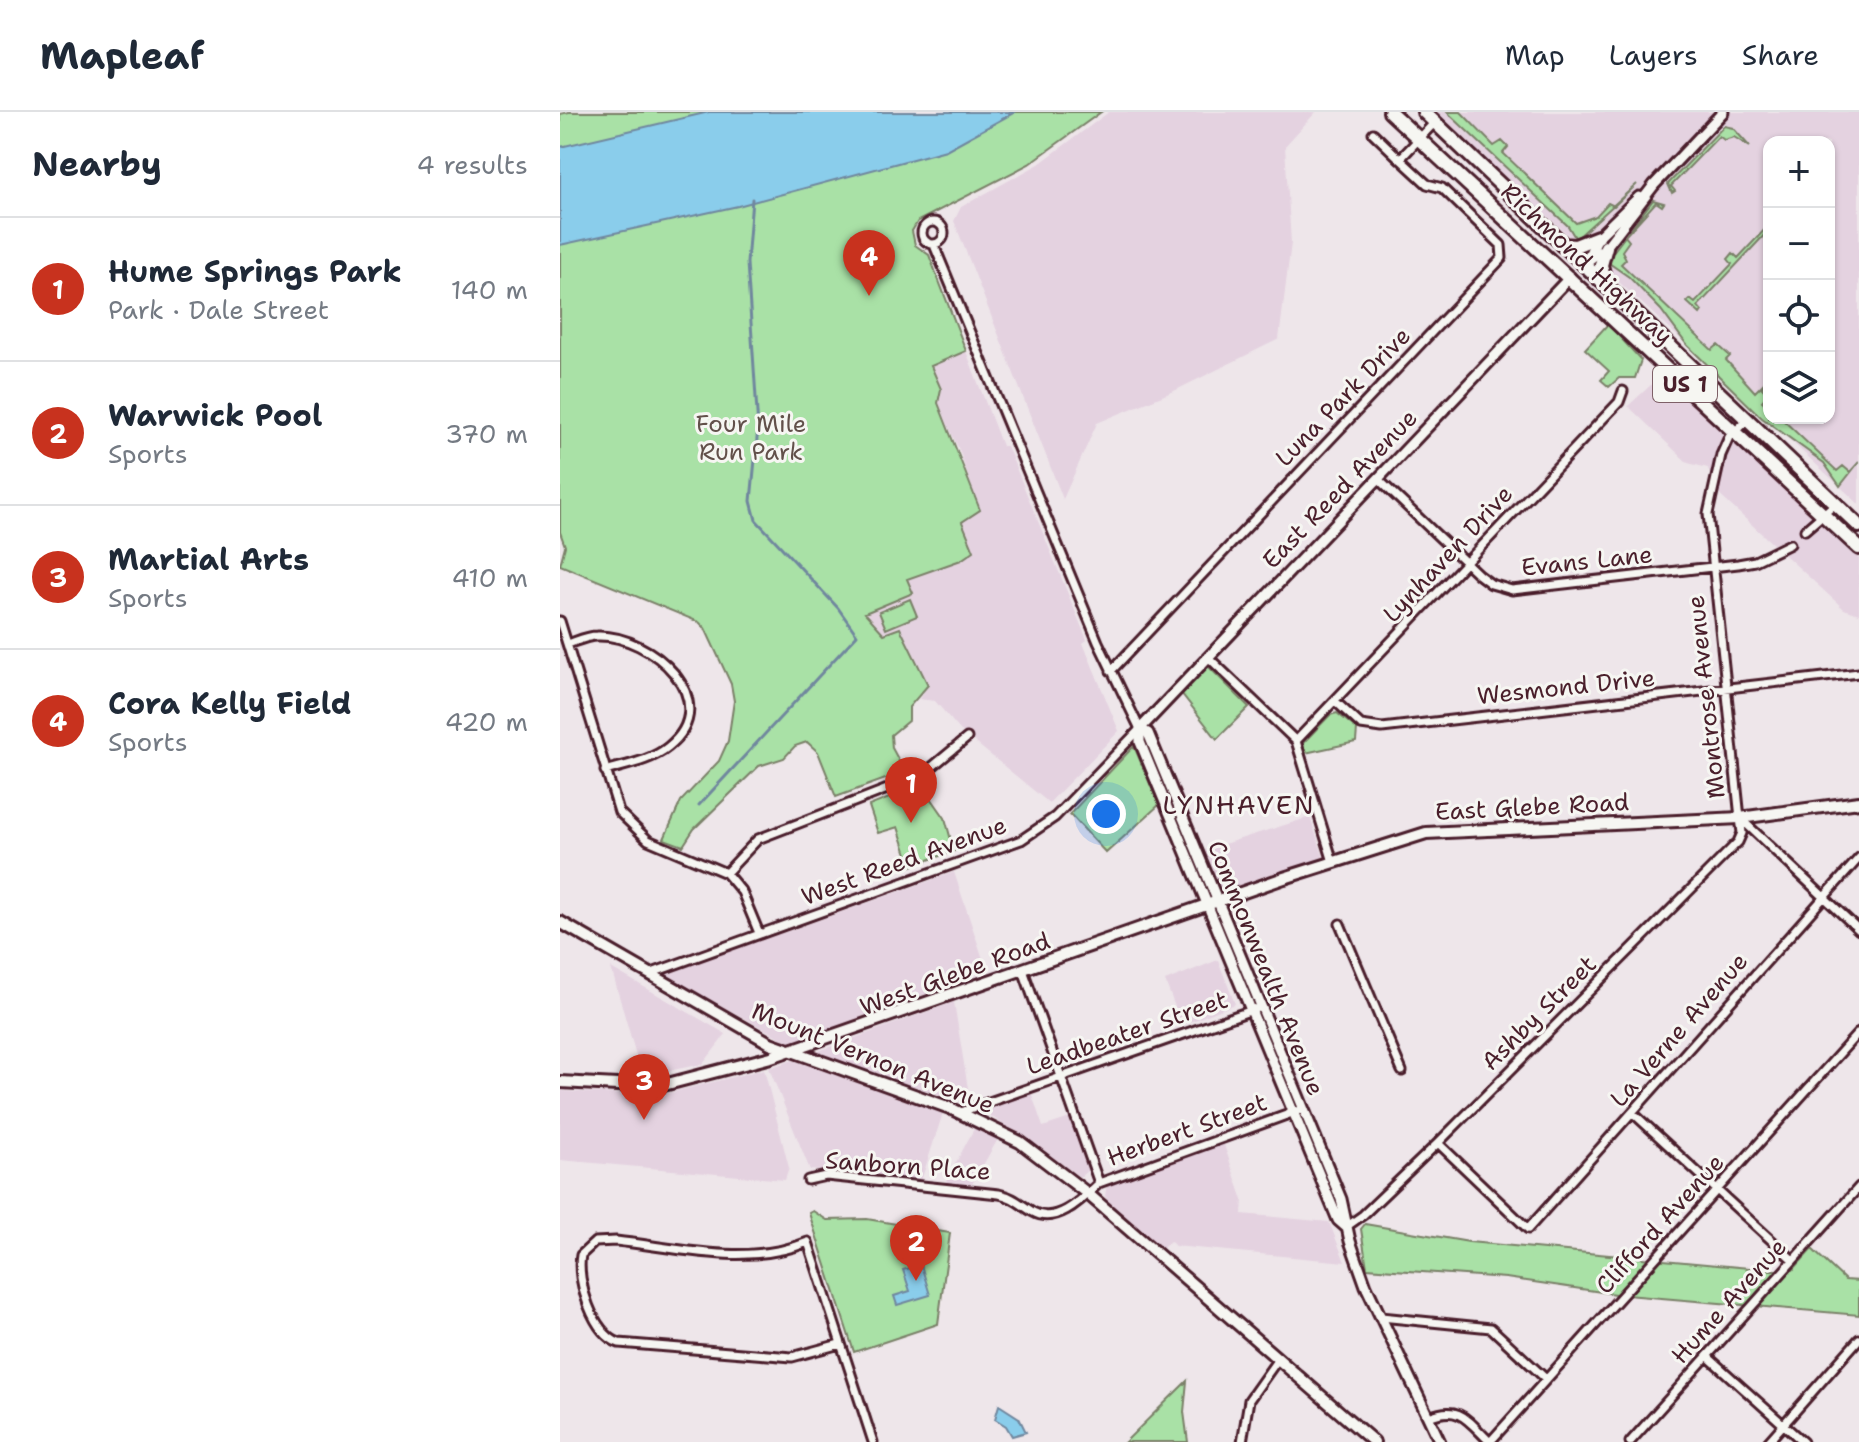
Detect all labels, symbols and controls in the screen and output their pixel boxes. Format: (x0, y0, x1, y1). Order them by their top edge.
text: Mapleaf (40, 30, 205, 81)
text: Map (1505, 36, 1565, 74)
text: Layers (1609, 36, 1698, 74)
text: Share (1742, 36, 1819, 74)
map controls (1763, 136, 1835, 424)
button: + (1763, 136, 1835, 208)
text: Nearby (32, 141, 162, 187)
text: 4 results (416, 147, 528, 182)
street label: Richmond Highway (1494, 176, 1680, 352)
button: − (1763, 208, 1835, 280)
pin: 4 (843, 230, 895, 296)
text: Hume Springs Park (108, 251, 402, 292)
text: 1 (52, 272, 64, 307)
text: 140 m (451, 272, 528, 307)
button: locate (1763, 280, 1835, 352)
text: Park · Dale Street (108, 292, 329, 327)
street label: Luna Park Drive (1268, 320, 1418, 474)
button: layers (1763, 352, 1835, 424)
road number: US 1 (1653, 366, 1717, 402)
text: Warwick Pool (108, 395, 322, 436)
street label: East Reed Avenue (1255, 402, 1425, 576)
park label: Four Mile Run Park (696, 408, 806, 468)
text: 2 (49, 416, 67, 451)
text: 370 m (445, 416, 528, 451)
text: Sports (108, 436, 188, 471)
street label: Lynhaven Drive (1376, 478, 1520, 630)
street label: Evans Lane (1520, 538, 1654, 584)
text: Martial Arts (108, 539, 309, 580)
text: 3 (49, 560, 67, 595)
text: 410 m (451, 560, 528, 595)
text: Sports (108, 580, 188, 615)
street label: Montrose Avenue (1679, 594, 1733, 800)
street label: Wesmond Drive (1475, 662, 1657, 712)
text: Cora Kelly Field (108, 683, 352, 724)
text: 4 (49, 704, 67, 739)
text: 420 m (445, 704, 528, 739)
text: Sports (108, 724, 188, 759)
pin: 1 (885, 757, 937, 823)
street label: East Glebe Road (1434, 786, 1630, 828)
district label: LYNHAVEN (1163, 787, 1315, 822)
your location (1086, 794, 1126, 834)
street label: West Reed Avenue (797, 809, 1011, 913)
street label: Commonwealth Avenue (1200, 836, 1332, 1100)
street label: West Glebe Road (856, 925, 1054, 1023)
street label: La Verne Avenue (1603, 946, 1755, 1114)
street label: Ashby Street (1475, 949, 1603, 1077)
street label: Leadbeater Street (1022, 984, 1232, 1082)
street label: Mount Vernon Avenue (747, 995, 999, 1121)
pin: 3 (618, 1054, 670, 1120)
street label: Herbert Street (1103, 1086, 1271, 1174)
street label: Sanborn Place (824, 1144, 992, 1188)
street label: Clifford Avenue (1589, 1147, 1731, 1301)
pin: 2 (890, 1215, 942, 1281)
street label: Hume Avenue (1664, 1232, 1794, 1370)

